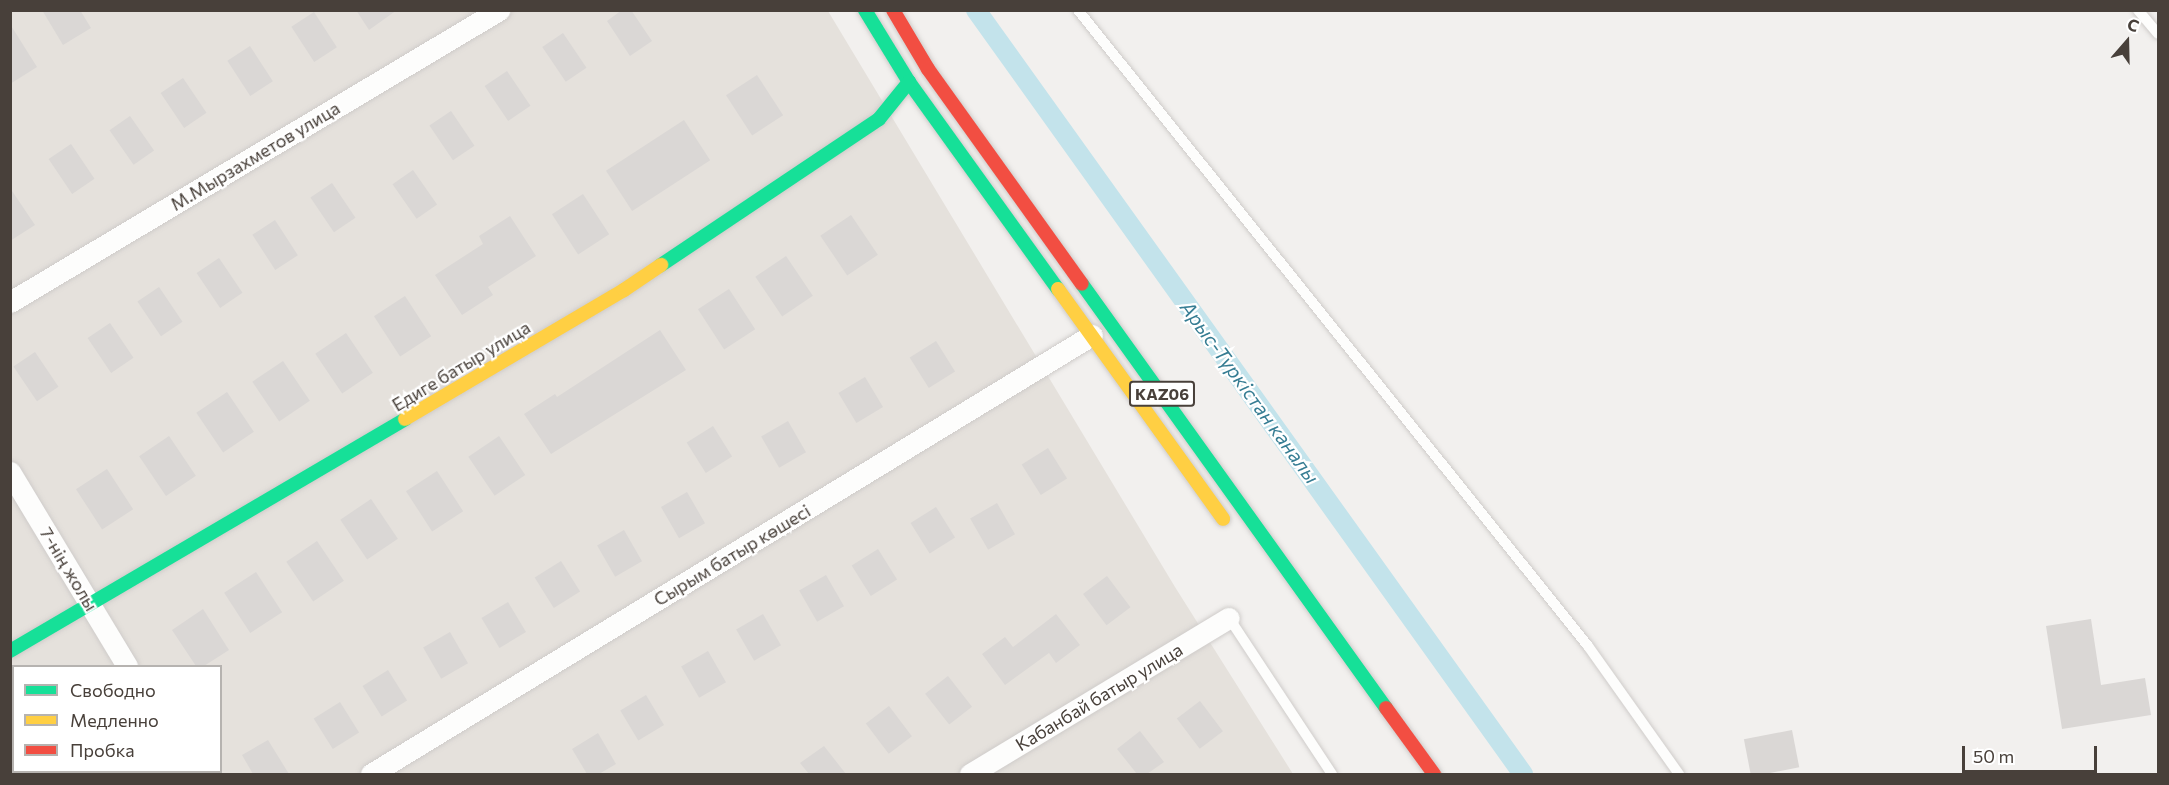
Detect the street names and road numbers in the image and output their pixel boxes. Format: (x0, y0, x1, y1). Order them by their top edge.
street label: М.Мырзахметов улица (167, 97, 343, 215)
street label: Едиге батыр улица (388, 316, 534, 416)
road number: KАZ06 (1128, 381, 1196, 407)
street label: Сырым батыр көшесі (650, 500, 814, 610)
street label: 7-нің жолы (36, 523, 102, 615)
street label: Кабанбай батыр улица (1012, 639, 1186, 755)

